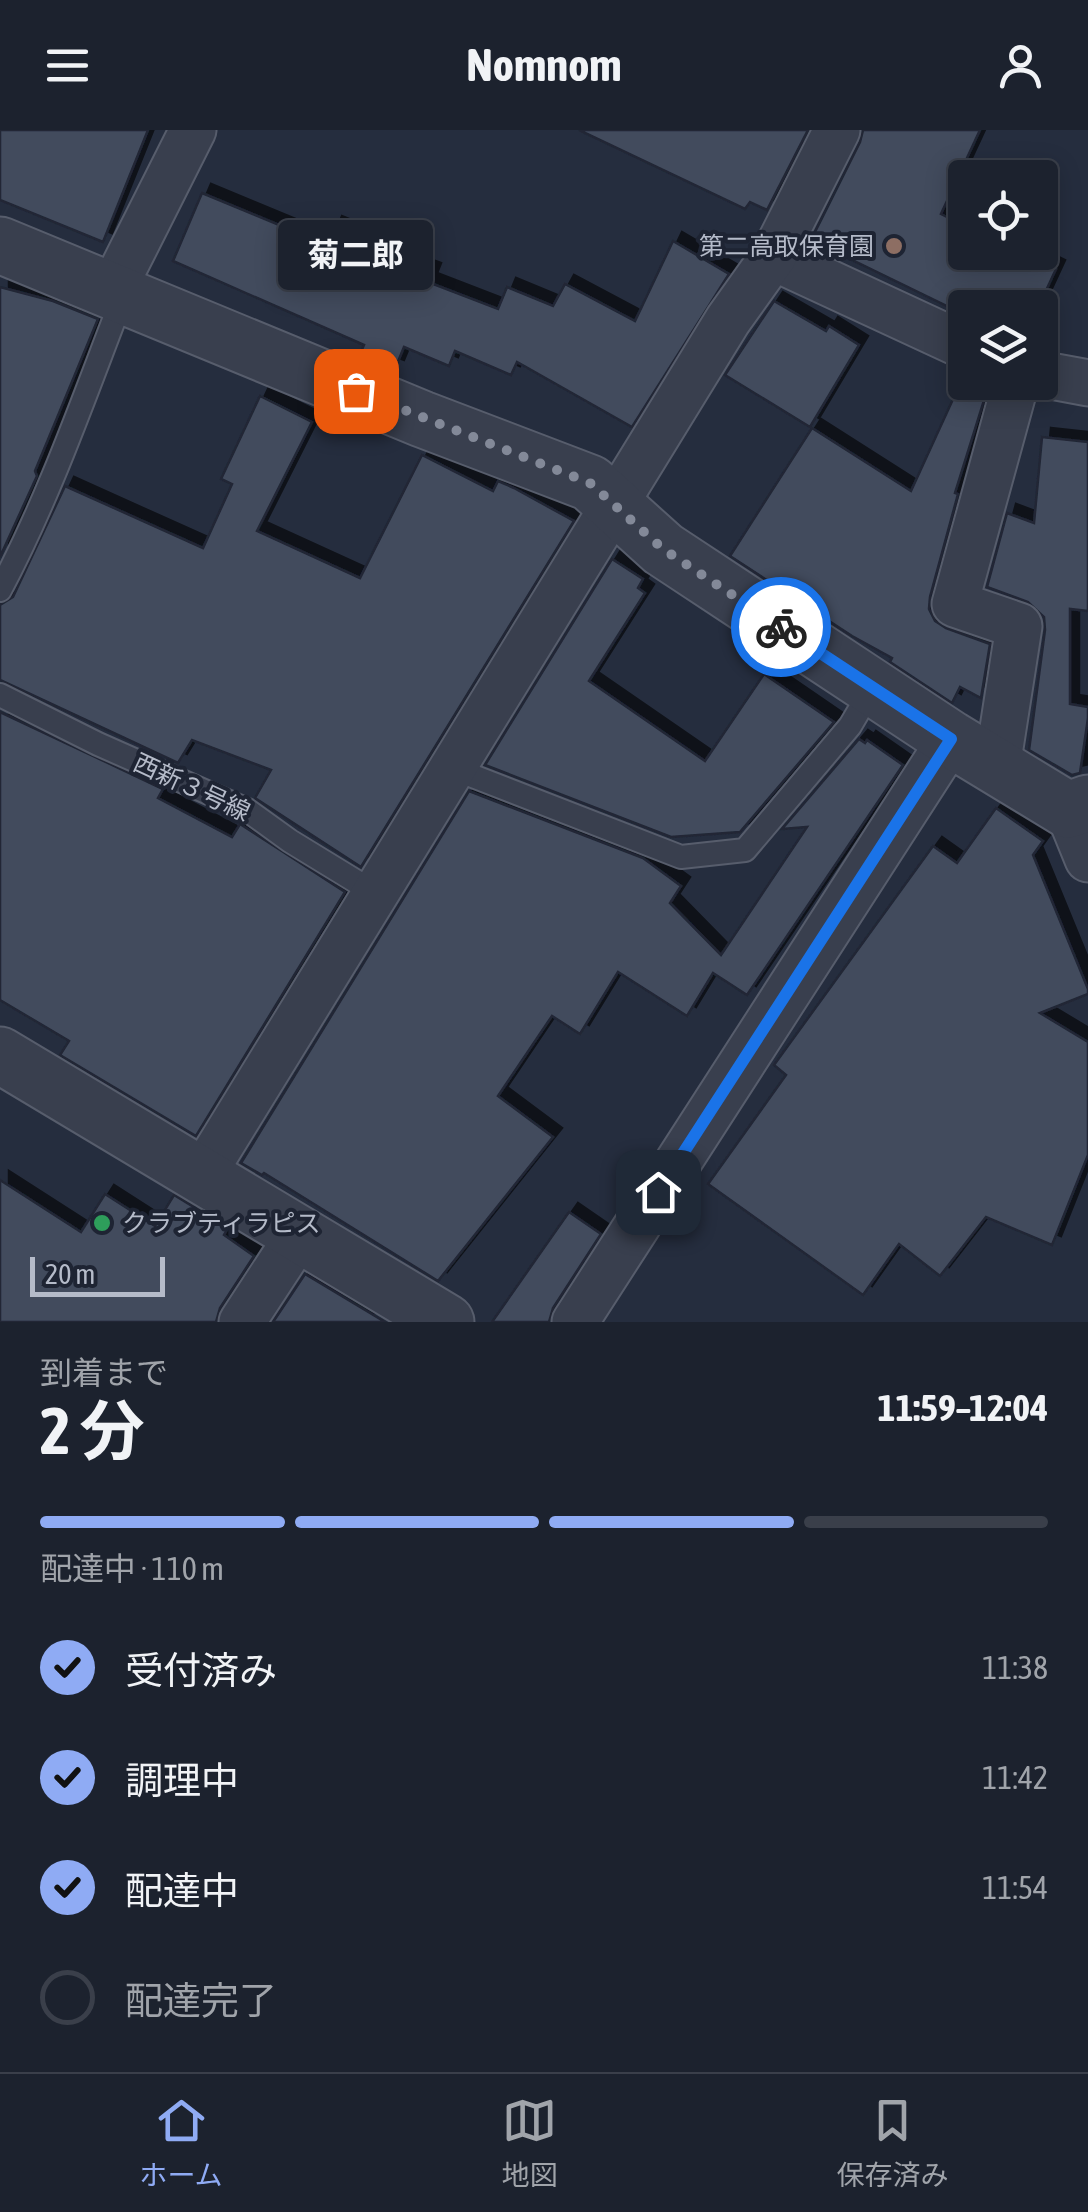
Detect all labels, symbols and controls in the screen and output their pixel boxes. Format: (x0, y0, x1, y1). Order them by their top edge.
icon: menu (40, 38, 95, 93)
icon: person (993, 38, 1048, 93)
text: Nomnom (466, 39, 622, 91)
map controls (948, 160, 1058, 400)
button: locate (948, 160, 1058, 270)
callout: 菊二郎 (278, 221, 434, 291)
place label: 第二高取保育園 (699, 232, 874, 260)
marker: 第二高取保育園 (883, 235, 905, 257)
text: 菊二郎 (307, 236, 404, 273)
button: layers (948, 290, 1058, 400)
pin (314, 349, 399, 434)
icon: bag (329, 364, 384, 419)
courier (731, 577, 831, 677)
icon: bike (754, 600, 809, 655)
street label: 西新３号線 (129, 748, 255, 826)
pin (616, 1150, 701, 1235)
icon: home (631, 1165, 686, 1220)
place label: クラブティラピス (122, 1209, 321, 1237)
marker: クラブティラピス (91, 1212, 113, 1234)
scale bar (30, 1252, 165, 1296)
text: 20 m (45, 1258, 95, 1290)
text: 到着まで (40, 1354, 168, 1391)
text: 11:59–12:04 (878, 1386, 1048, 1429)
text: 2 分 (40, 1393, 144, 1468)
text: 配達中 · 110 m (40, 1550, 224, 1587)
icon: check (40, 1640, 95, 1695)
text: 受付済み (125, 1649, 277, 1692)
text: 11:38 (982, 1649, 1048, 1686)
icon: check (40, 1750, 95, 1805)
text: 調理中 (125, 1759, 239, 1802)
text: 11:42 (982, 1759, 1048, 1796)
icon: check (40, 1860, 95, 1915)
text: 配達中 (125, 1869, 239, 1912)
text: 11:54 (982, 1869, 1048, 1906)
text: 配達完了 (125, 1979, 277, 2022)
tab: ホーム (139, 2093, 223, 2193)
tab: 地図 (502, 2093, 558, 2193)
tab: 保存済み (836, 2093, 949, 2193)

